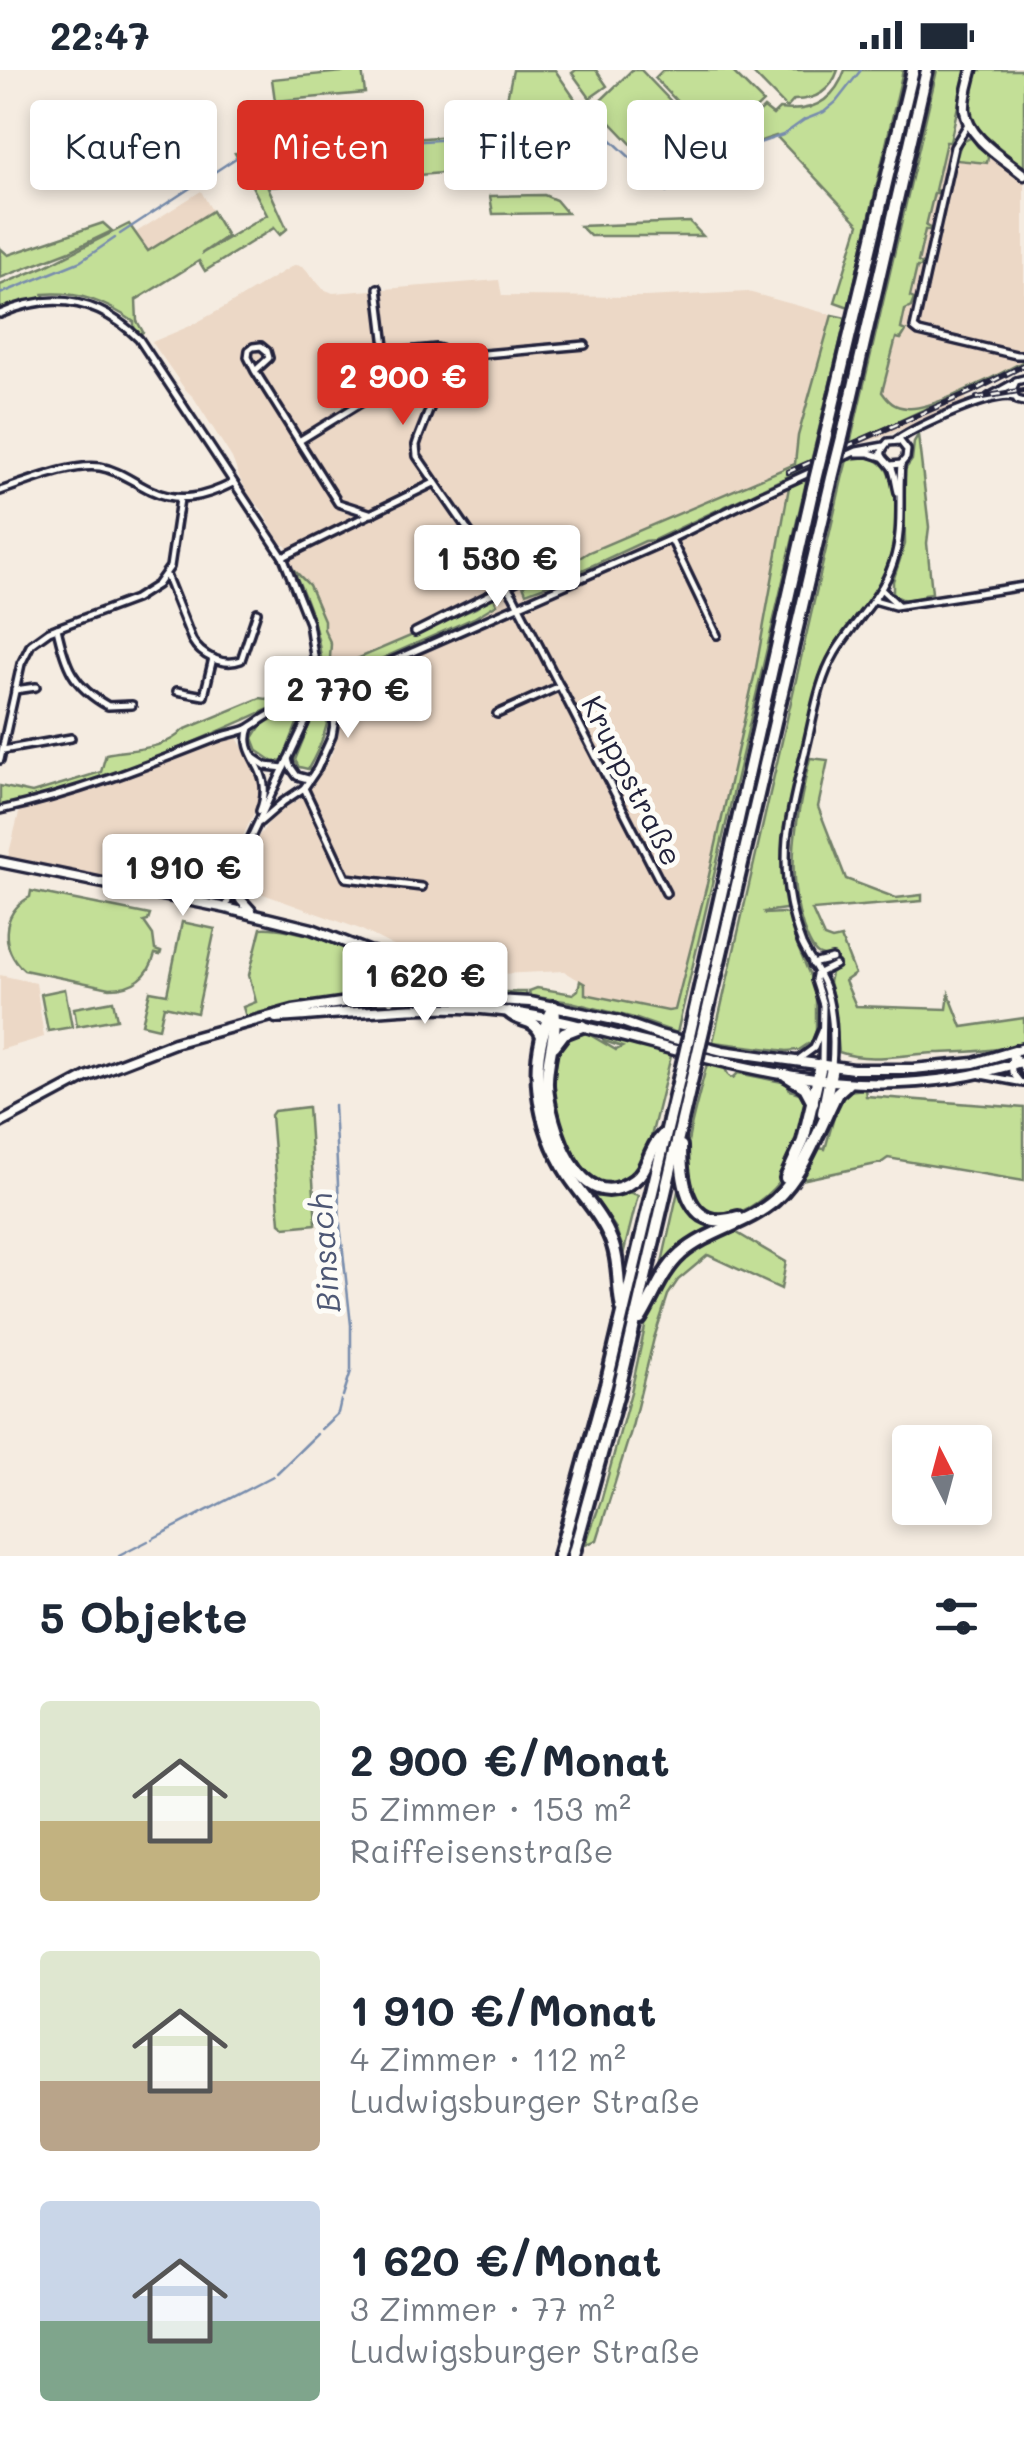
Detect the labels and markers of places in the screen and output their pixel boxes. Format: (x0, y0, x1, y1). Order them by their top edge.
pin: 2 900 € (311, 343, 495, 428)
pin: 1 530 € (405, 525, 589, 610)
pin: 2 770 € (256, 656, 440, 741)
pin: 1 910 € (91, 834, 275, 919)
pin: 1 620 € (333, 942, 517, 1027)

